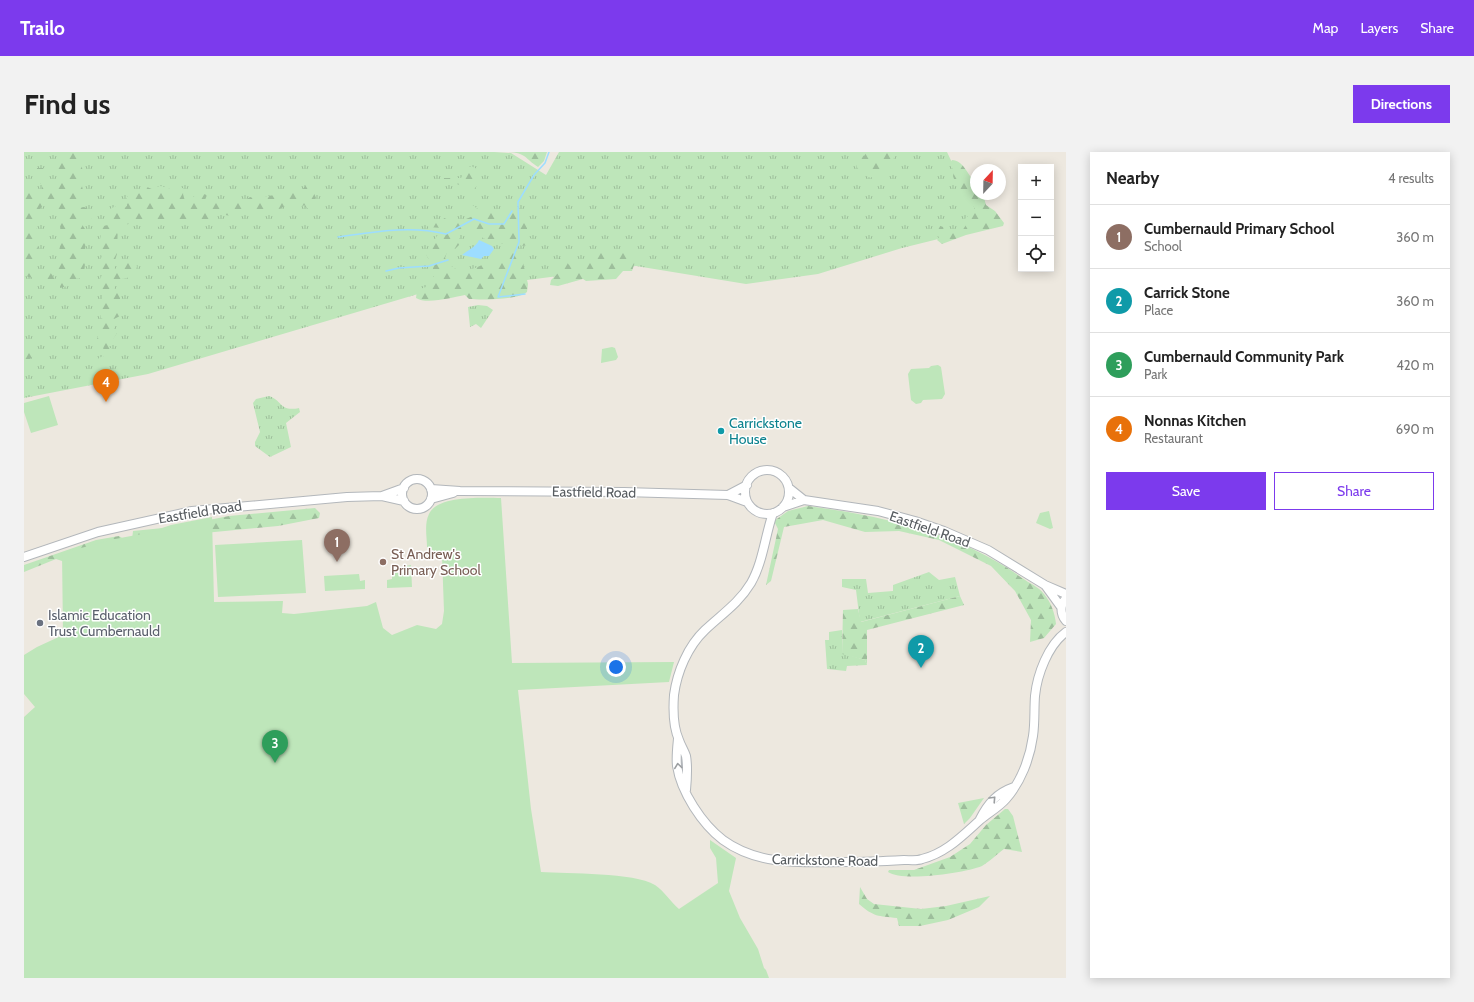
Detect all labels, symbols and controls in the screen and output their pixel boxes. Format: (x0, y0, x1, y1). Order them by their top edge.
text: Trailo (20, 17, 65, 40)
text: Map (1313, 19, 1338, 37)
text: Layers (1360, 19, 1398, 37)
text: Share (1420, 19, 1454, 37)
button: Directions (1353, 85, 1450, 123)
text: Find us (24, 87, 110, 121)
north arrow (970, 164, 1006, 200)
map controls (1018, 164, 1054, 272)
button: + (1018, 164, 1054, 200)
text: Nearby (1106, 168, 1159, 188)
text: 4 results (1388, 170, 1434, 186)
button: − (1018, 200, 1054, 236)
text: Cumbernauld Primary School (1144, 220, 1334, 238)
text: 1 (1117, 229, 1121, 245)
text: 360 m (1396, 229, 1434, 245)
button: locate (1018, 236, 1054, 272)
text: School (1144, 238, 1182, 254)
text: Carrick Stone (1144, 284, 1230, 302)
text: 2 (1116, 293, 1122, 309)
text: 360 m (1396, 293, 1434, 309)
text: Place (1144, 302, 1173, 318)
text: Cumbernauld Community Park (1144, 348, 1344, 366)
text: 3 (1115, 357, 1123, 373)
text: 420 m (1396, 357, 1434, 373)
text: Park (1144, 366, 1167, 382)
pin: 4 (93, 369, 119, 402)
text: Nonnas Kitchen (1144, 412, 1246, 430)
place label: Carrickstone House (729, 414, 802, 448)
text: 4 (1115, 421, 1123, 437)
text: 690 m (1396, 421, 1434, 437)
marker: Carrickstone House (716, 426, 726, 436)
text: Restaurant (1144, 430, 1203, 446)
button: Save (1106, 472, 1266, 510)
button: Share (1274, 472, 1434, 510)
street label: Eastfield Road (552, 482, 636, 502)
street label: Eastfield Road (157, 497, 243, 527)
street label: Eastfield Road (887, 507, 973, 551)
pin: 1 (324, 529, 350, 562)
place label: St Andrew's Primary School (391, 545, 481, 579)
marker: St Andrew's Primary School (378, 557, 388, 567)
place label: Islamic Education Trust Cumbernauld (48, 606, 160, 640)
marker: Islamic Education Trust Cumbernauld (35, 618, 45, 628)
pin: 2 (908, 635, 934, 668)
your location (606, 657, 626, 677)
pin: 3 (262, 730, 288, 763)
one-way arrow (674, 763, 683, 769)
one-way arrow (989, 797, 996, 804)
street label: Carrickstone Road (772, 850, 878, 870)

